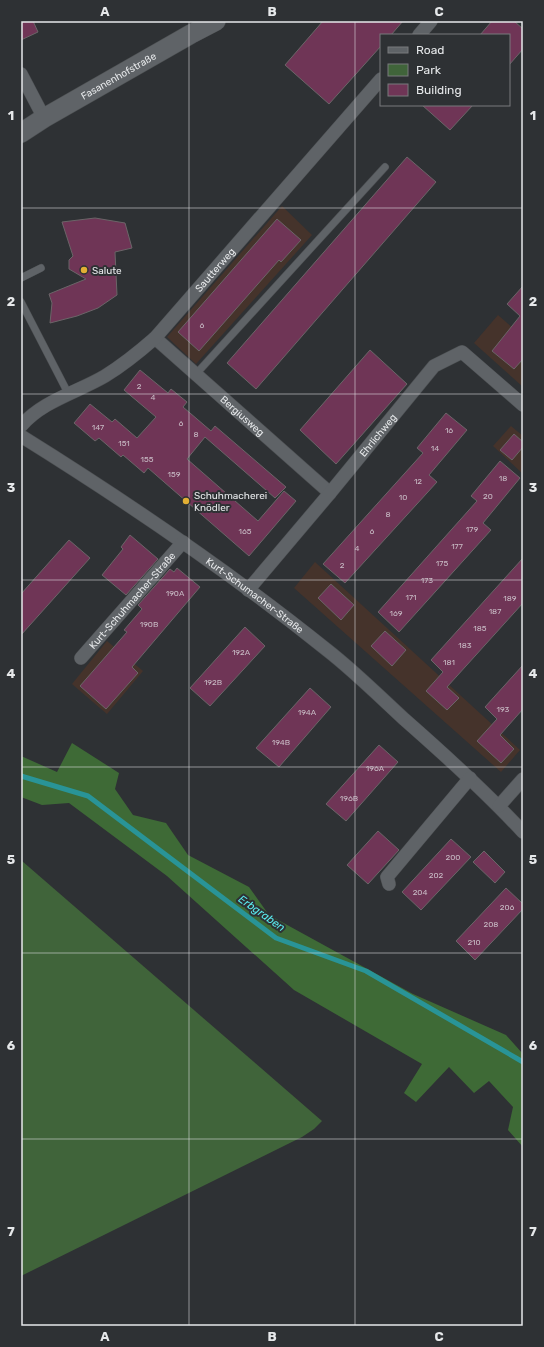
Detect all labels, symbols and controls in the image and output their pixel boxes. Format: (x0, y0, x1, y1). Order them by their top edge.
text: A (100, 4, 110, 19)
text: B (267, 4, 277, 19)
text: C (434, 4, 444, 19)
legend (380, 34, 510, 106)
text: Road (416, 43, 444, 57)
street label: Fasanenhofstraße (79, 50, 159, 103)
text: Park (416, 63, 442, 77)
text: Building (416, 83, 462, 97)
text: 1 (8, 108, 14, 123)
text: 1 (530, 108, 536, 123)
street label: Sautterweg (193, 246, 238, 295)
marker: Salute (79, 265, 89, 275)
place label: Salute (92, 265, 122, 277)
text: 2 (7, 294, 15, 309)
text: 2 (529, 294, 537, 309)
house number: 6 (200, 321, 205, 330)
house number: 2 (137, 382, 142, 391)
house number: 4 (151, 393, 156, 402)
street label: Bergiusweg (217, 394, 266, 439)
street label: Ehrlichweg (357, 412, 399, 459)
house number: 6 (179, 419, 184, 428)
house number: 147 (92, 423, 104, 432)
house number: 16 (445, 426, 453, 435)
house number: 8 (193, 430, 199, 439)
house number: 151 (118, 439, 130, 448)
house number: 14 (431, 444, 439, 453)
house number: 155 (141, 455, 154, 464)
house number: 159 (168, 470, 181, 479)
house number: 18 (499, 474, 507, 483)
house number: 12 (414, 477, 422, 486)
text: 3 (7, 480, 16, 495)
text: 3 (529, 480, 538, 495)
place label: Schuhmacherei Knödler (194, 490, 267, 514)
house number: 20 (483, 492, 493, 501)
house number: 10 (399, 493, 407, 502)
marker: Schuhmacherei Knödler (181, 496, 191, 506)
house number: 8 (385, 510, 391, 519)
house number: 179 (466, 525, 478, 534)
house number: 165 (239, 527, 252, 536)
house number: 6 (370, 527, 375, 536)
house number: 177 (451, 542, 463, 551)
house number: 4 (355, 544, 360, 553)
street label: Kurt-Schuhmacher-Straße (87, 550, 179, 652)
street label: Kurt-Schumacher-Straße (203, 556, 306, 636)
house number: 175 (436, 559, 448, 568)
house number: 2 (340, 561, 345, 570)
house number: 173 (421, 576, 433, 585)
house number: 190A (166, 589, 185, 598)
house number: 171 (406, 593, 416, 602)
house number: 189 (503, 594, 517, 603)
house number: 187 (489, 607, 501, 616)
house number: 169 (390, 609, 403, 618)
house number: 190B (140, 620, 158, 629)
house number: 185 (473, 624, 487, 633)
house number: 183 (458, 641, 472, 650)
house number: 192A (232, 648, 251, 657)
house number: 181 (443, 658, 455, 667)
text: 4 (7, 666, 16, 681)
text: 4 (529, 666, 538, 681)
house number: 192B (204, 678, 222, 687)
house number: 193 (497, 705, 510, 714)
house number: 194A (298, 708, 317, 717)
house number: 194B (272, 738, 290, 747)
house number: 196A (366, 764, 385, 773)
house number: 196B (340, 794, 358, 803)
text: 5 (7, 852, 15, 867)
text: 5 (529, 852, 537, 867)
house number: 200 (446, 853, 460, 862)
house number: 202 (429, 871, 444, 880)
house number: 204 (413, 888, 427, 897)
water label: Erbgraben (236, 893, 288, 934)
house number: 206 (500, 903, 514, 912)
house number: 208 (484, 920, 498, 929)
house number: 210 (467, 938, 481, 947)
text: 6 (7, 1038, 16, 1053)
text: 6 (529, 1038, 538, 1053)
text: 7 (7, 1224, 15, 1239)
text: 7 (529, 1224, 537, 1239)
text: A (100, 1329, 110, 1344)
text: B (267, 1329, 277, 1344)
text: C (434, 1329, 444, 1344)

